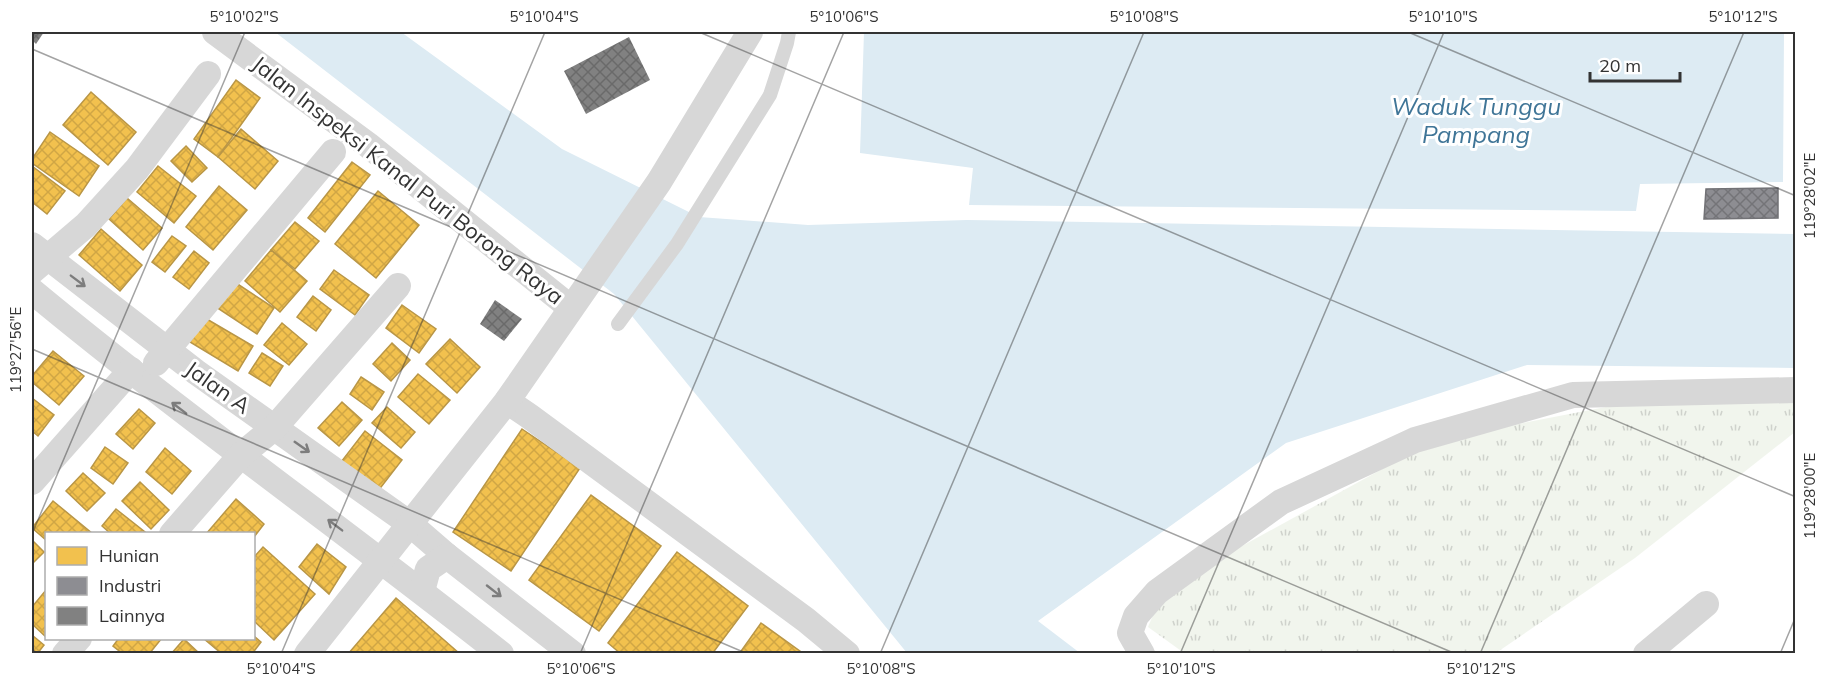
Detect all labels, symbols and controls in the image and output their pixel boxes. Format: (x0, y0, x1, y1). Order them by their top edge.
text: 5°10'02"S (209, 7, 279, 26)
text: 5°10'04"S (509, 7, 579, 26)
text: 5°10'06"S (809, 7, 879, 26)
text: 5°10'08"S (1109, 7, 1179, 26)
text: 5°10'10"S (1408, 7, 1478, 26)
text: 5°10'12"S (1708, 7, 1778, 26)
scale bar (1590, 45, 1680, 83)
street label: Jalan Inspeksi Kanal Puri Borong Raya (246, 50, 570, 310)
text: 20 m (1599, 54, 1641, 77)
water label: Waduk Tunggu Pampang (1391, 91, 1561, 149)
text: 119°28'02"E (1800, 153, 1819, 239)
one-way arrow (70, 274, 86, 287)
text: 119°27'56"E (6, 307, 25, 393)
street label: Jalan A (180, 354, 256, 420)
one-way arrow (172, 402, 188, 415)
one-way arrow (293, 441, 309, 453)
text: 119°28'00"E (1800, 453, 1819, 539)
one-way arrow (328, 519, 344, 532)
legend (45, 532, 255, 640)
text: Hunian (99, 544, 159, 567)
text: Industri (99, 574, 161, 597)
one-way arrow (485, 585, 501, 598)
text: Lainnya (99, 604, 165, 627)
text: 5°10'04"S (246, 659, 316, 678)
text: 5°10'06"S (546, 659, 616, 678)
text: 5°10'08"S (846, 659, 916, 678)
text: 5°10'10"S (1146, 659, 1216, 678)
text: 5°10'12"S (1446, 659, 1516, 678)

